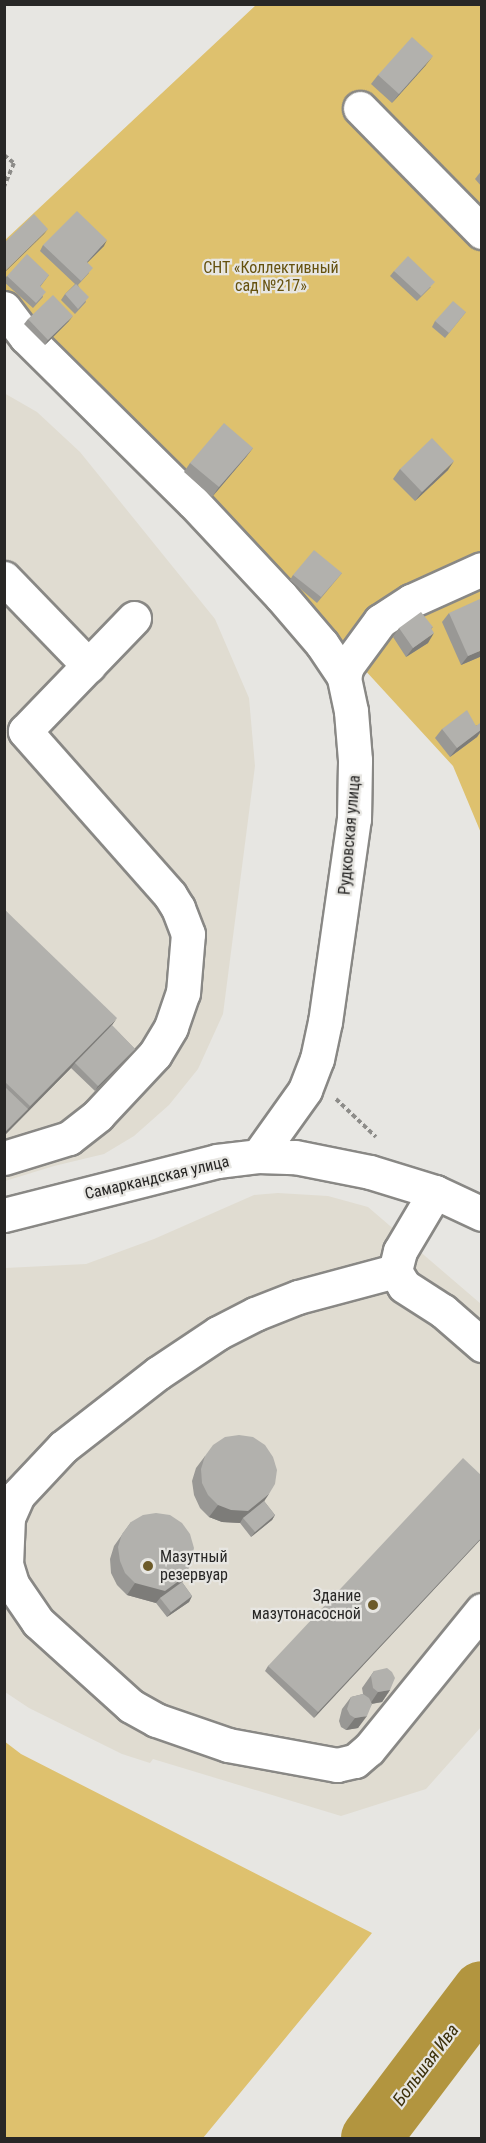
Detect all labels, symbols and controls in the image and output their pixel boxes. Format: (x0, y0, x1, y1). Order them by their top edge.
park label: СНТ «Коллективный сад №217» (203, 258, 339, 296)
street label: Рудковская улица (335, 774, 365, 896)
street label: Самаркандская улица (83, 1152, 231, 1204)
place label: Мазутный резервуар (160, 1547, 228, 1585)
marker: Мазутный резервуар (141, 1559, 155, 1573)
place label: Здание мазутонасосной (252, 1586, 361, 1624)
marker: Здание мазутонасосной (366, 1598, 380, 1612)
water label: Большая Ива (388, 2020, 464, 2110)

